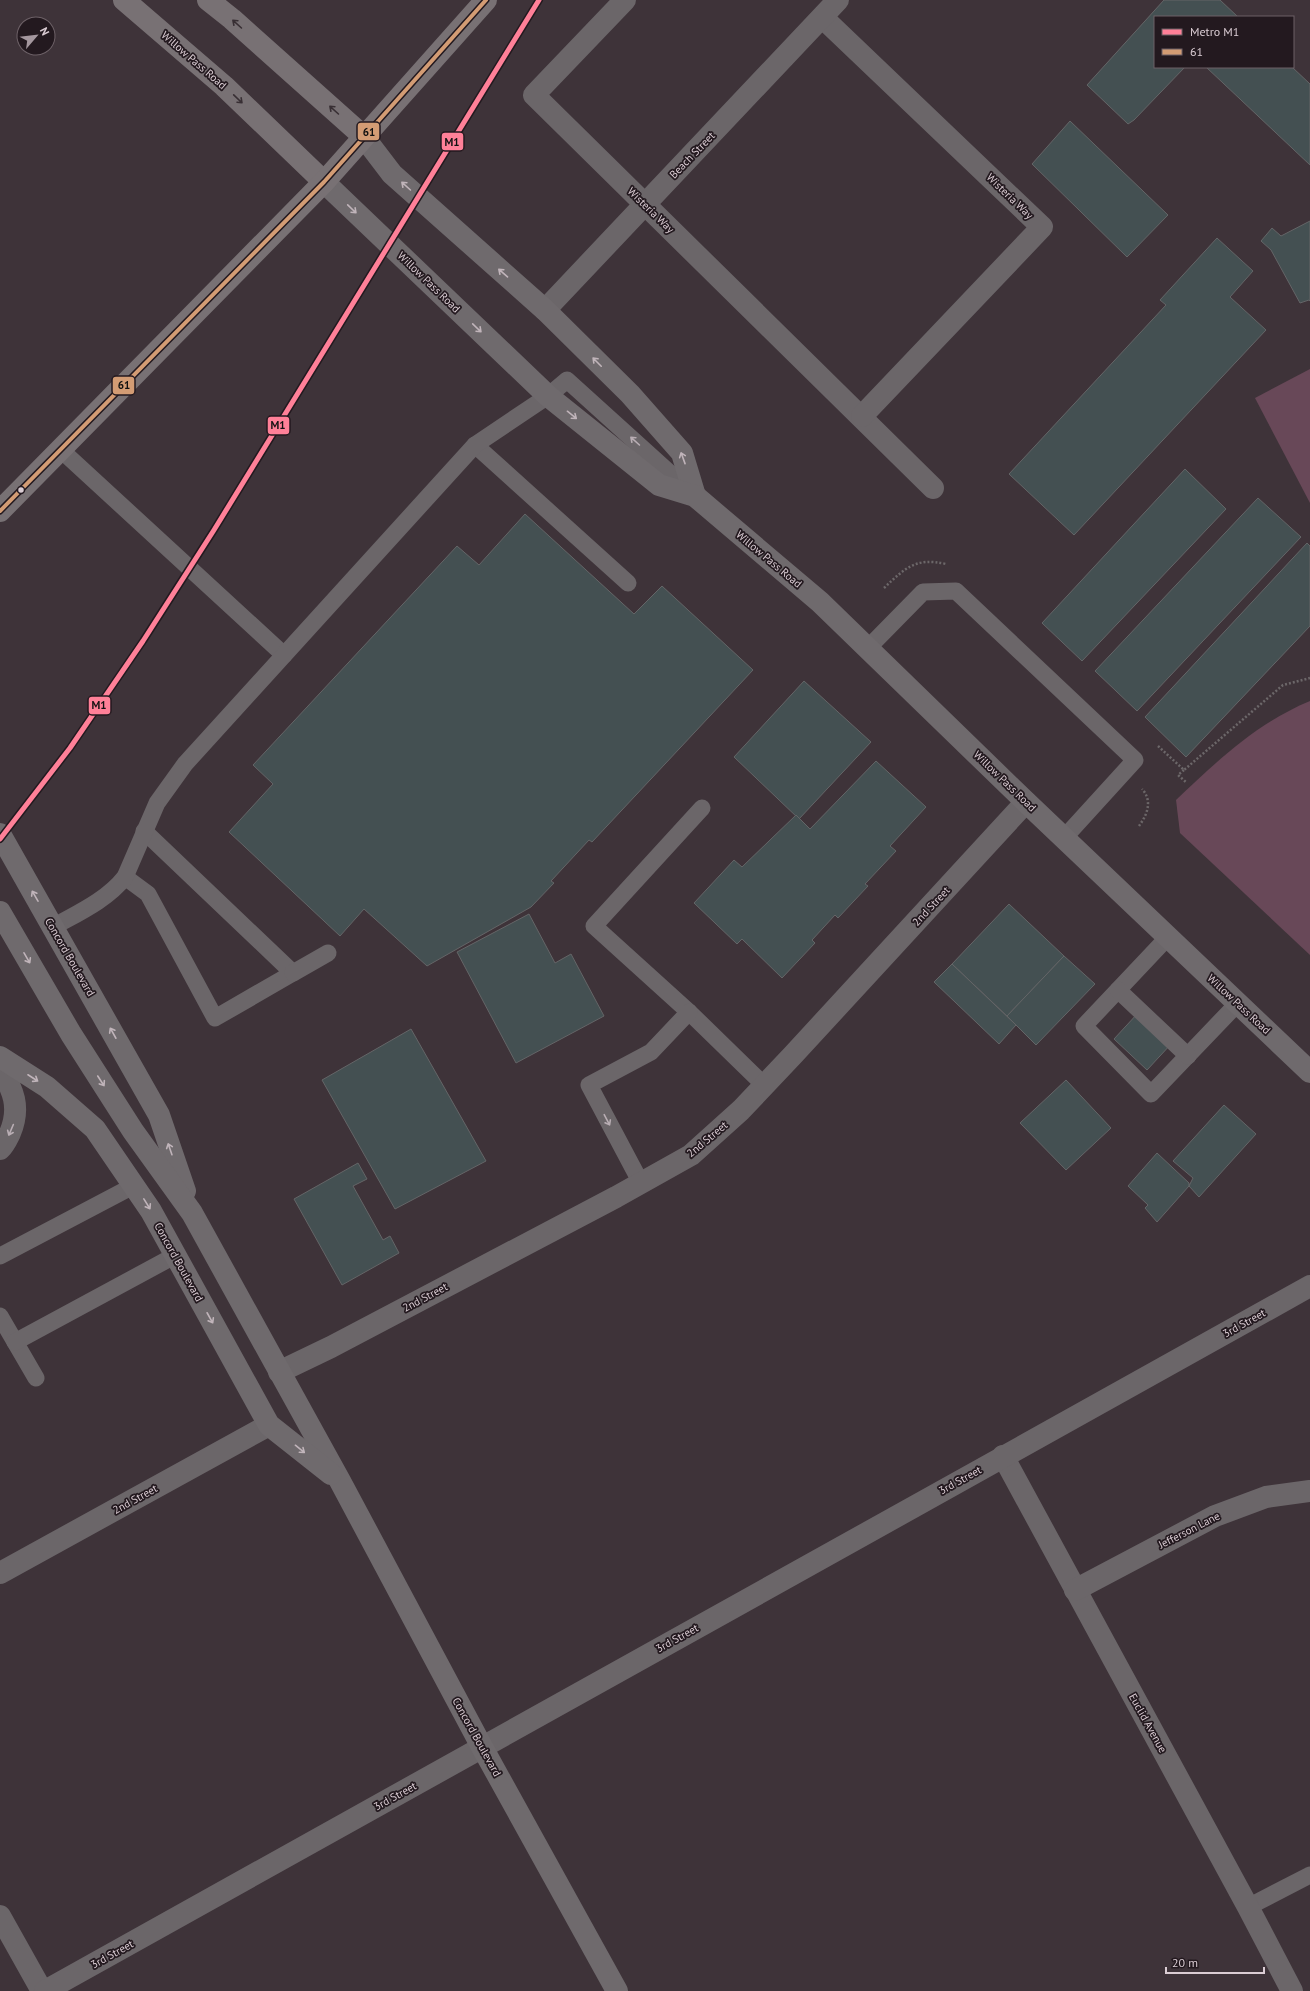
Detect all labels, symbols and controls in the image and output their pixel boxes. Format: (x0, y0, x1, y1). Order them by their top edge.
north arrow (16, 16, 56, 56)
legend (1154, 16, 1294, 68)
one-way arrow (232, 19, 242, 28)
text: Metro M1 (1190, 24, 1239, 39)
text: N (37, 25, 53, 38)
street label: Willow Pass Road (159, 28, 229, 92)
text: 61 (1190, 44, 1203, 59)
one-way arrow (233, 94, 243, 104)
one-way arrow (329, 106, 339, 115)
line badge: 61 (357, 122, 380, 141)
text: 61 (363, 125, 375, 139)
street label: Beach Street (666, 129, 718, 181)
line badge: M1 (441, 132, 464, 151)
text: M1 (444, 135, 460, 149)
street label: Wisteria Way (984, 170, 1037, 222)
one-way arrow (400, 182, 411, 191)
street label: Wisteria Way (625, 184, 678, 236)
one-way arrow (347, 204, 357, 214)
street label: Willow Pass Road (395, 249, 463, 315)
one-way arrow (498, 268, 508, 277)
one-way arrow (472, 323, 482, 332)
one-way arrow (592, 357, 602, 367)
line badge: 61 (112, 376, 135, 395)
text: 61 (118, 378, 130, 392)
one-way arrow (567, 411, 578, 420)
line badge: M1 (267, 416, 290, 435)
text: M1 (270, 418, 286, 432)
one-way arrow (630, 437, 640, 446)
one-way arrow (679, 453, 687, 465)
unlabelled marker (16, 485, 26, 495)
street label: Willow Pass Road (733, 527, 805, 591)
line badge: M1 (88, 696, 111, 715)
text: M1 (91, 698, 107, 712)
street label: Willow Pass Road (971, 748, 1039, 814)
street label: 2nd Street (909, 883, 953, 929)
one-way arrow (30, 890, 38, 902)
street label: Concord Boulevard (42, 915, 98, 999)
one-way arrow (23, 952, 31, 964)
street label: Willow Pass Road (1204, 971, 1274, 1037)
one-way arrow (108, 1028, 116, 1040)
one-way arrow (27, 1074, 38, 1082)
one-way arrow (97, 1075, 105, 1086)
one-way arrow (604, 1113, 611, 1125)
street label: 2nd Street (684, 1118, 730, 1160)
one-way arrow (7, 1123, 14, 1135)
one-way arrow (166, 1144, 174, 1156)
one-way arrow (143, 1198, 151, 1209)
street label: Concord Boulevard (151, 1220, 207, 1304)
street label: 2nd Street (400, 1279, 450, 1315)
street label: 3rd Street (1220, 1305, 1268, 1340)
one-way arrow (207, 1312, 214, 1324)
one-way arrow (294, 1445, 305, 1453)
street label: 3rd Street (936, 1462, 984, 1497)
street label: 2nd Street (110, 1481, 160, 1517)
street label: Jefferson Lane (1155, 1508, 1222, 1552)
street label: 3rd Street (653, 1620, 701, 1655)
street label: Euclid Avenue (1126, 1691, 1170, 1756)
street label: Concord Boulevard (449, 1695, 505, 1779)
street label: 3rd Street (371, 1778, 419, 1813)
street label: 3rd Street (88, 1936, 136, 1971)
scale bar (1166, 1949, 1264, 1975)
text: 20 m (1172, 1955, 1198, 1970)

